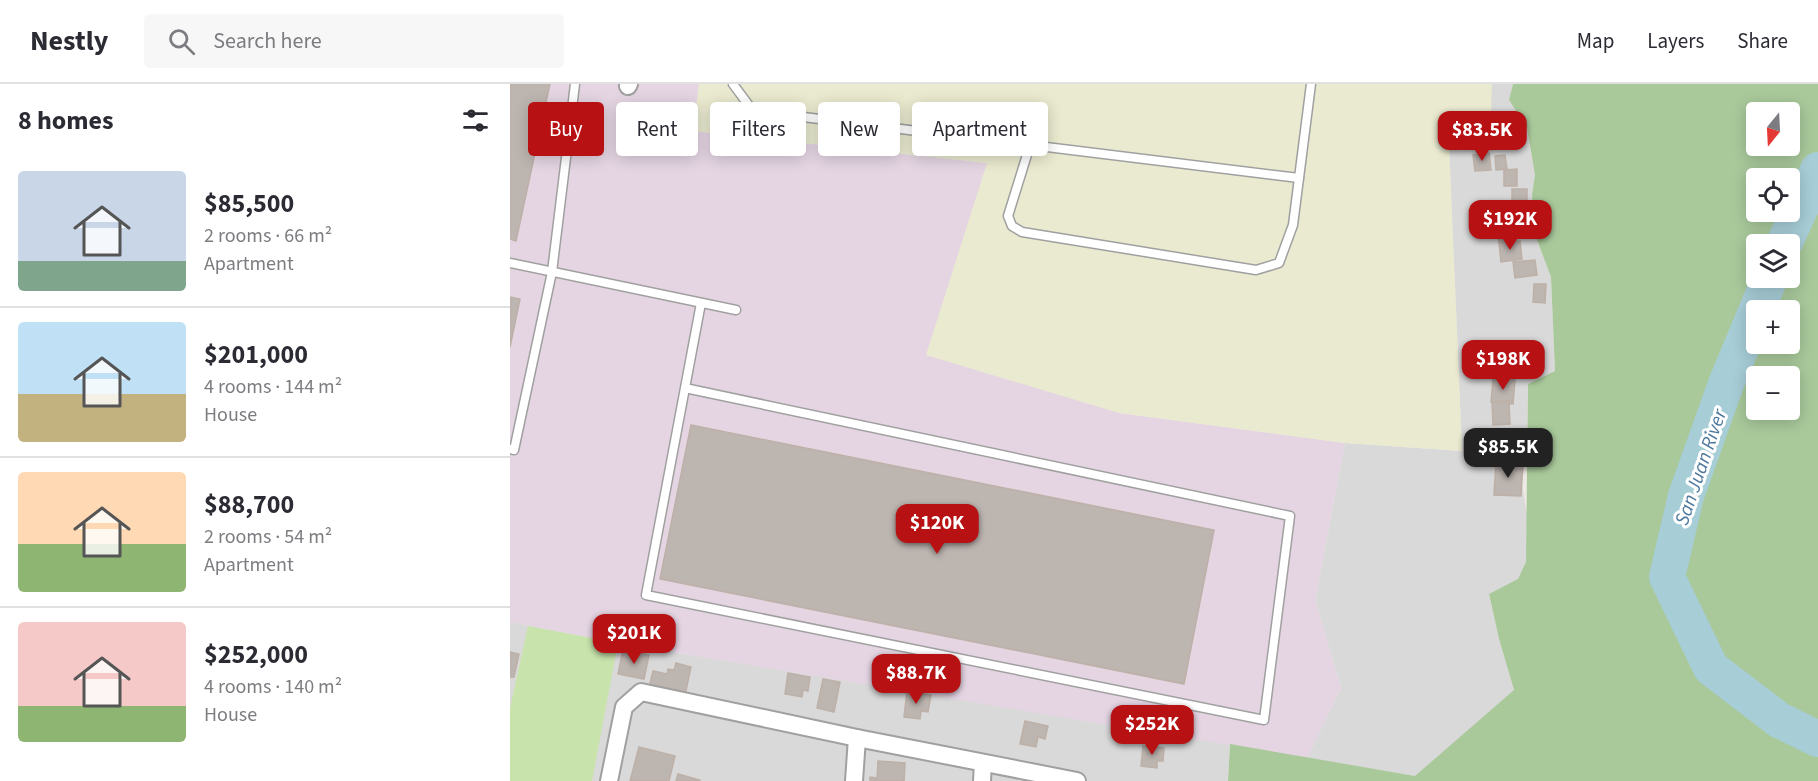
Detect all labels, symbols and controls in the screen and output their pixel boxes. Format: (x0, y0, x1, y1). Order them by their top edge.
search box (144, 14, 564, 68)
text: Nestly (30, 21, 108, 61)
icon: search (165, 25, 198, 58)
text: Search here (213, 25, 322, 57)
text: Map (1577, 26, 1614, 56)
text: Layers (1647, 26, 1704, 56)
text: Share (1737, 26, 1788, 56)
text: 8 homes (18, 102, 113, 139)
chip: Buy (528, 102, 604, 156)
chip: Rent (616, 102, 698, 156)
chip: Filters (710, 102, 806, 156)
chip: New (818, 102, 900, 156)
chip: Apartment (912, 102, 1048, 156)
north arrow (1746, 102, 1800, 156)
map controls (1746, 102, 1800, 420)
icon: filters (459, 104, 492, 137)
pin: $83.5K (1433, 111, 1531, 162)
text: $83.5K (1452, 116, 1512, 144)
button: locate (1746, 168, 1800, 222)
text: $85,500 (204, 185, 294, 222)
icon: home (66, 195, 138, 267)
pin: $192K (1468, 200, 1552, 251)
text: $192K (1483, 205, 1537, 233)
text: 2 rooms · 66 m² (204, 222, 332, 250)
button: layers (1746, 234, 1800, 288)
text: Apartment (204, 250, 294, 278)
button: + (1746, 300, 1800, 354)
text: $201,000 (204, 336, 308, 373)
pin: $198K (1461, 340, 1545, 391)
text: $198K (1476, 345, 1530, 373)
icon: home (66, 346, 138, 418)
button: − (1746, 366, 1800, 420)
text: 4 rooms · 144 m² (204, 373, 342, 401)
text: House (204, 401, 257, 429)
water label: San Juan River (1668, 404, 1734, 529)
pin: $85.5K (1459, 428, 1557, 479)
text: $85.5K (1478, 433, 1538, 461)
text: $88,700 (204, 486, 294, 523)
icon: home (66, 496, 138, 568)
pin: $120K (895, 504, 979, 555)
text: $120K (910, 509, 964, 537)
text: 2 rooms · 54 m² (204, 523, 332, 551)
text: Apartment (204, 551, 294, 579)
pin: $201K (592, 614, 676, 665)
text: $201K (607, 619, 661, 647)
text: $252,000 (204, 636, 308, 673)
icon: home (66, 646, 138, 718)
pin: $88.7K (867, 654, 965, 705)
text: $88.7K (886, 659, 946, 687)
text: 4 rooms · 140 m² (204, 673, 342, 701)
text: House (204, 701, 257, 729)
pin: $252K (1110, 705, 1194, 756)
text: $252K (1125, 710, 1179, 738)

